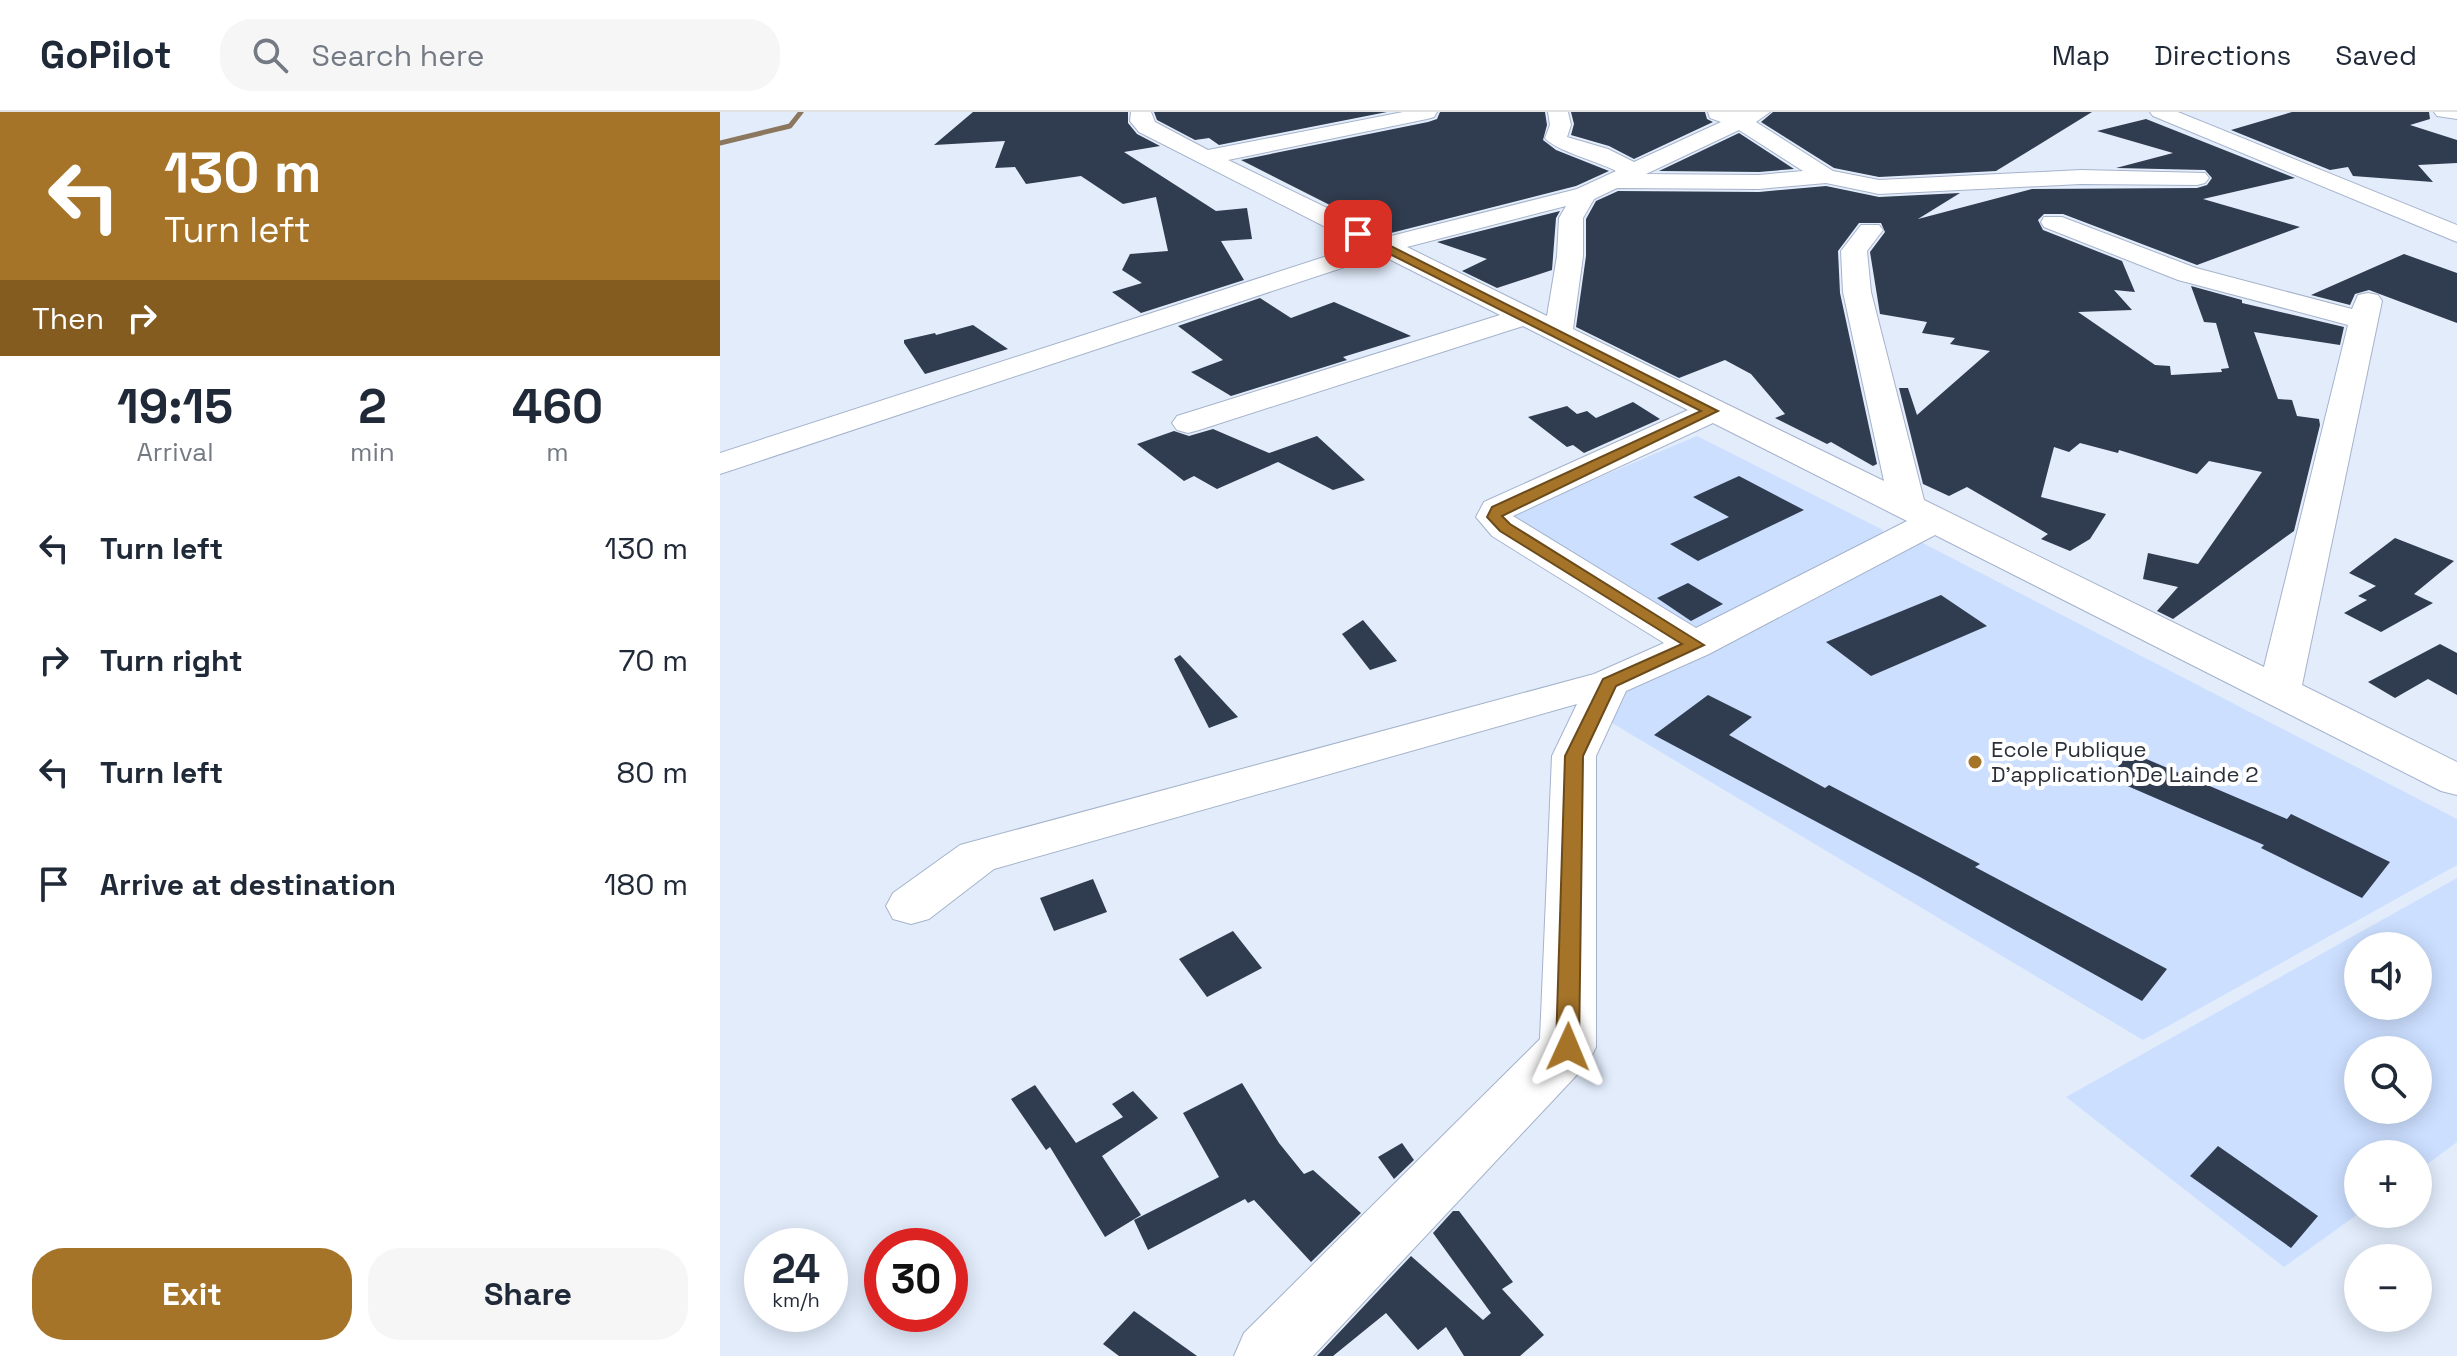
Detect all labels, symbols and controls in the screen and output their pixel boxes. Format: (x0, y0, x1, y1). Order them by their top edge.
search box (220, 19, 780, 91)
text: GoPilot (40, 31, 172, 79)
icon: search (248, 33, 292, 77)
text: Search here (312, 36, 484, 75)
text: Map (2052, 37, 2110, 73)
text: Directions (2154, 37, 2291, 73)
text: Saved (2335, 37, 2417, 73)
text: 130 m (164, 137, 322, 208)
icon: left (32, 144, 136, 248)
pin (1324, 200, 1392, 268)
text: Turn left (164, 207, 311, 253)
icon: arrive (1336, 212, 1380, 256)
icon: right (120, 296, 164, 340)
text: Then (32, 299, 104, 338)
text: 19:15 (117, 376, 233, 437)
text: 2 (358, 376, 387, 437)
text: 460 (512, 376, 603, 437)
text: Arrival (136, 435, 214, 469)
text: min (350, 435, 395, 469)
text: m (546, 435, 569, 469)
icon: left (32, 526, 76, 570)
text: Turn left (100, 529, 223, 568)
text: 130 m (605, 529, 688, 568)
icon: right (32, 638, 76, 682)
text: Turn right (100, 641, 243, 680)
text: 70 m (619, 641, 688, 680)
place label: Ecole Publique D'application De Lainde 2 (1991, 735, 2258, 788)
icon: left (32, 750, 76, 794)
text: Turn left (100, 753, 223, 792)
text: 80 m (617, 753, 688, 792)
marker: Ecole Publique D'application De Lainde 2 (1966, 753, 1984, 771)
icon: arrive (32, 862, 76, 906)
text: Arrive at destination (100, 865, 396, 904)
text: 180 m (604, 865, 688, 904)
map controls (2344, 932, 2432, 1332)
button: sound (2344, 932, 2432, 1020)
position arrow (1526, 1005, 1610, 1089)
button: search (2344, 1036, 2432, 1124)
button: + (2344, 1140, 2432, 1228)
speed limit sign: 30 (864, 1228, 968, 1332)
text: 24 (772, 1244, 820, 1295)
button: − (2344, 1244, 2432, 1332)
button: Exit (32, 1248, 352, 1340)
button: Share (368, 1248, 688, 1340)
text: km/h (772, 1287, 820, 1313)

